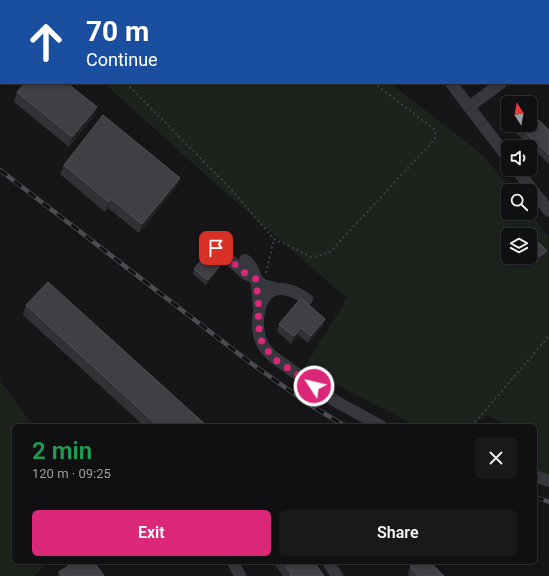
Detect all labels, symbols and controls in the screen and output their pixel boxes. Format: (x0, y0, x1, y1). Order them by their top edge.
text: 70 m (86, 15, 149, 48)
icon: ahead (20, 16, 72, 68)
text: Continue (86, 49, 158, 70)
north arrow (501, 96, 537, 132)
map controls (501, 96, 537, 264)
button: sound (501, 140, 537, 176)
button: search (501, 184, 537, 220)
button: layers (501, 228, 537, 264)
pin (199, 231, 233, 265)
icon: arrive (205, 237, 227, 259)
position arrow (293, 365, 335, 407)
text: 2 min (32, 437, 92, 465)
button: close (475, 437, 517, 479)
text: 120 m · 09:25 (32, 466, 111, 481)
button: Exit (32, 510, 271, 556)
button: Share (279, 510, 517, 556)

